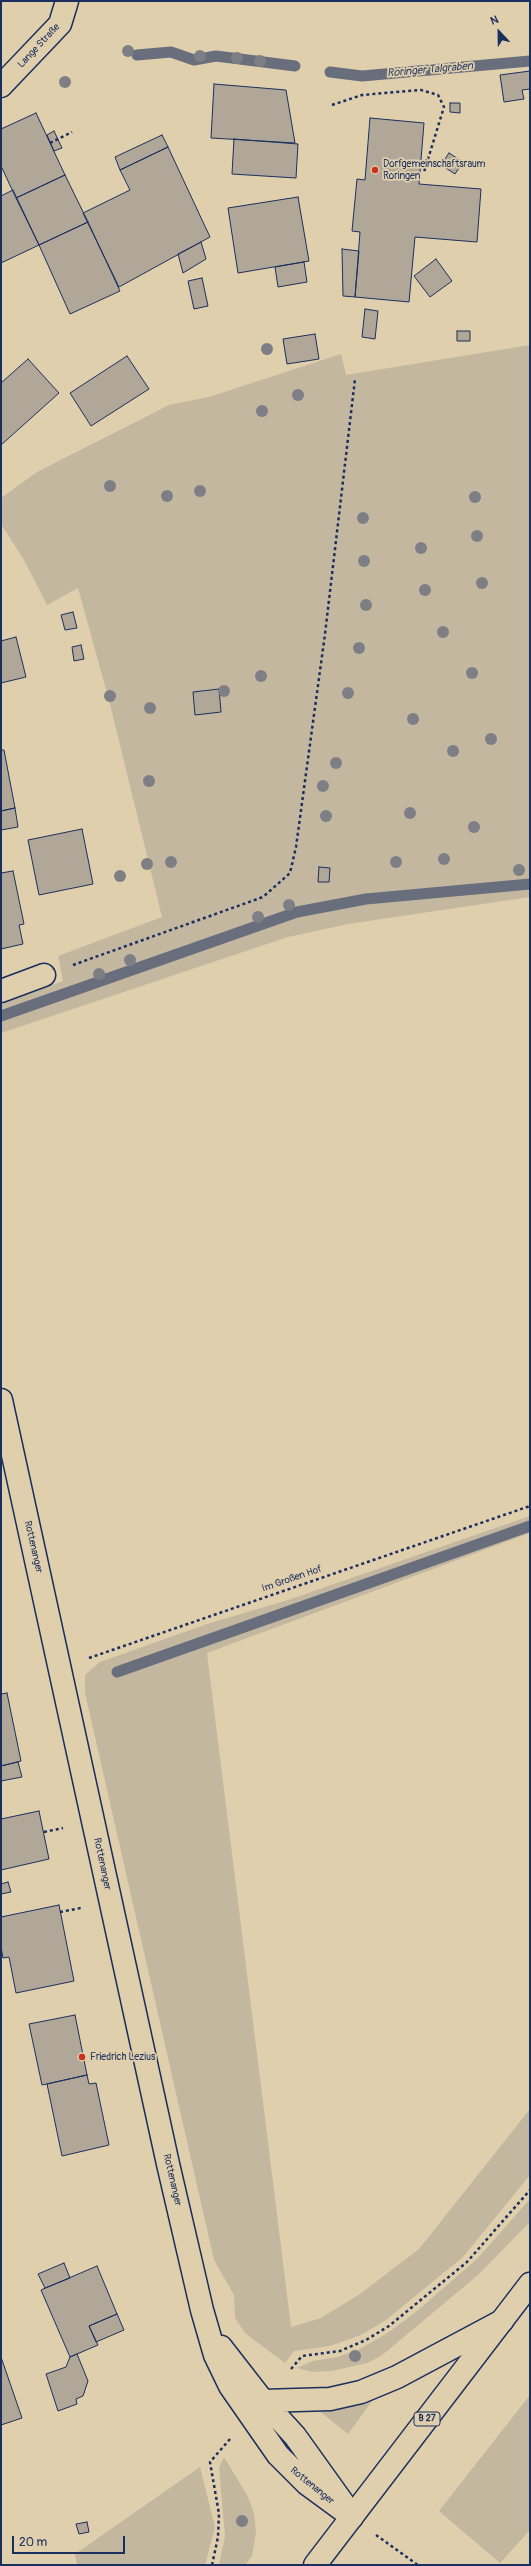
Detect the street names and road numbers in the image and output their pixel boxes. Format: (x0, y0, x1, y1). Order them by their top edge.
street label: Lange Straße (15, 21, 63, 71)
street label: Rottenanger (21, 1520, 45, 1574)
street label: Im Großen Hof (260, 1563, 324, 1595)
street label: Rottenanger (91, 1837, 113, 1891)
street label: Rottenanger (160, 2153, 184, 2207)
road number: B 27 (414, 2412, 440, 2426)
street label: Rottenanger (288, 2465, 336, 2507)

